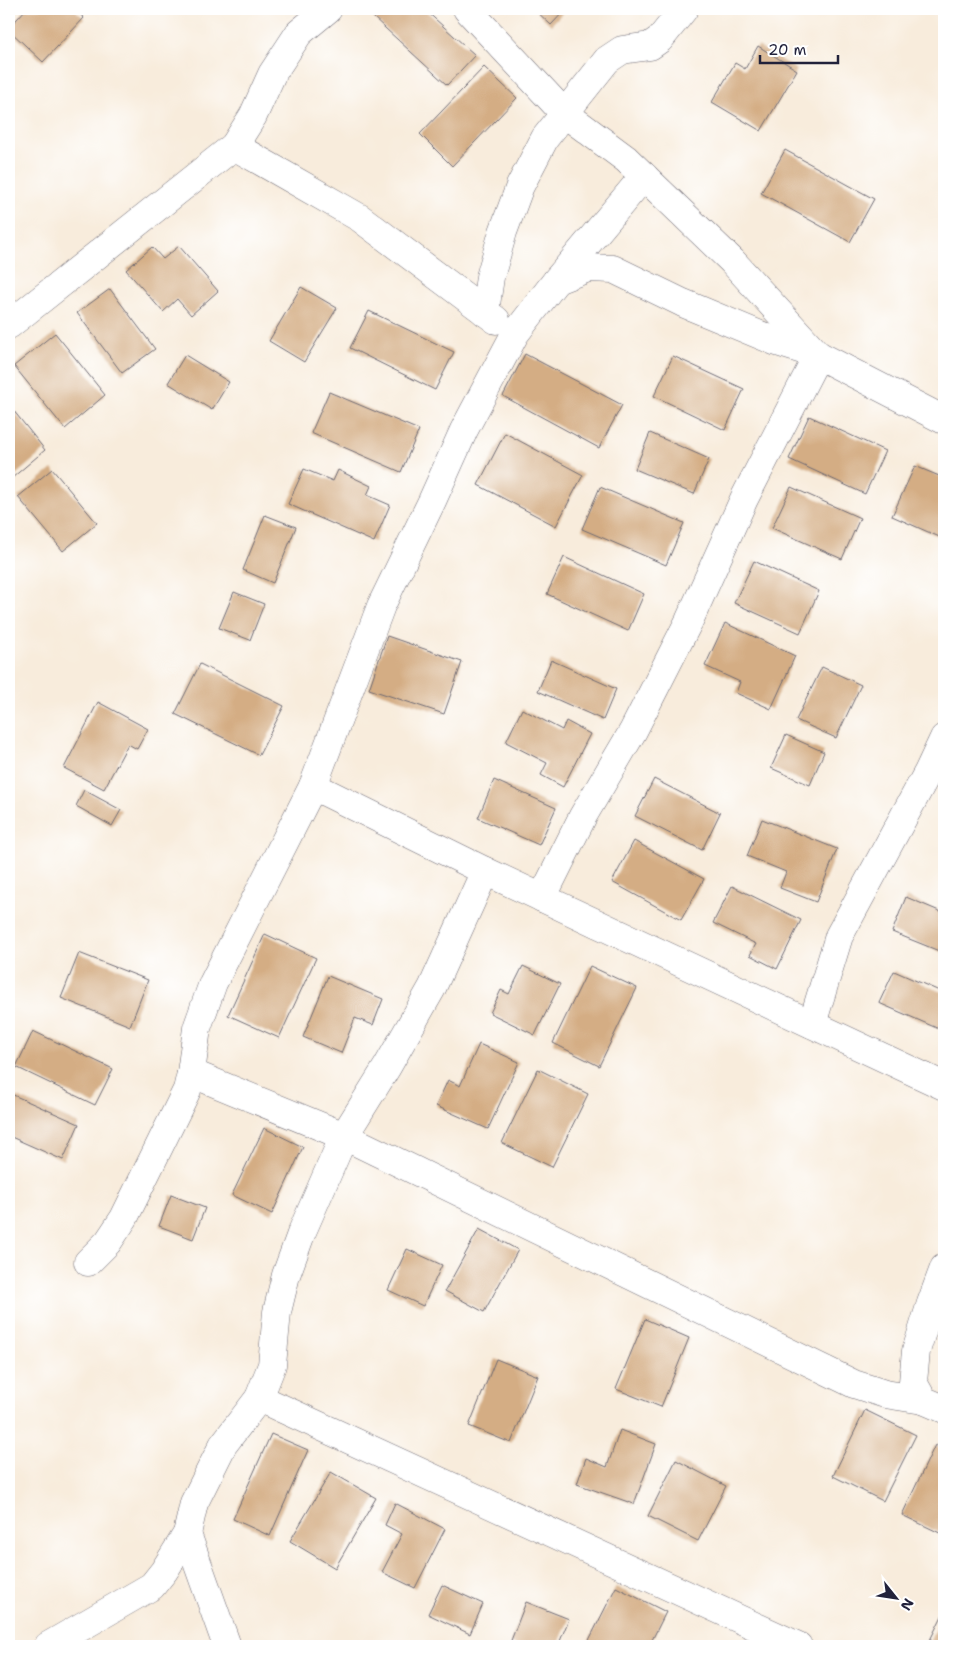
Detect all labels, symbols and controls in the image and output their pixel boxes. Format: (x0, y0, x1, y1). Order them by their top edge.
scale bar (760, 32, 838, 64)
text: 20 m (768, 40, 807, 60)
north arrow (870, 1572, 920, 1622)
text: N (897, 1595, 918, 1614)

